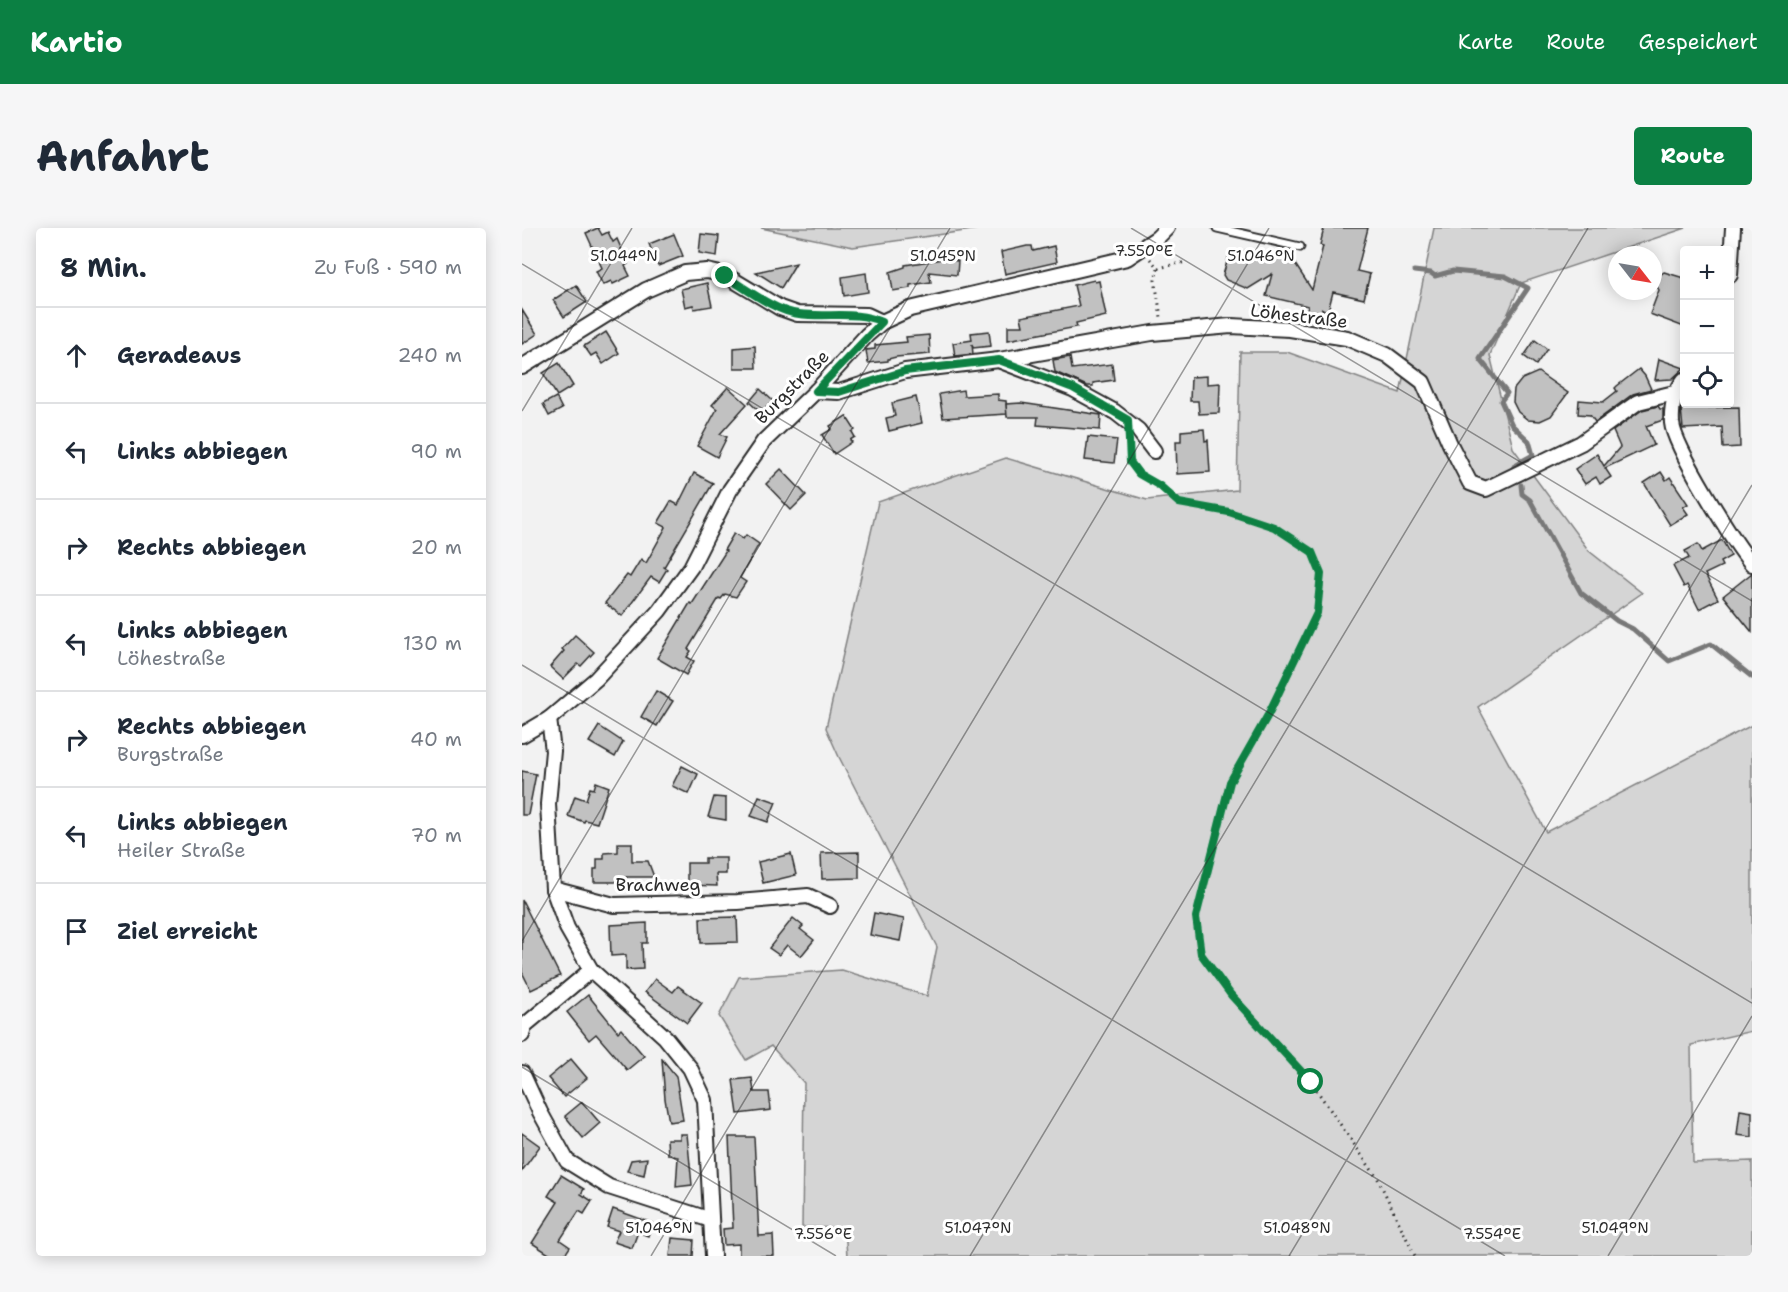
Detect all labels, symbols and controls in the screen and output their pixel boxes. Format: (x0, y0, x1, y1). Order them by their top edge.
text: Kartio (30, 23, 123, 61)
text: Karte (1458, 28, 1513, 56)
text: Route (1546, 28, 1605, 56)
text: Gespeichert (1638, 28, 1758, 56)
button: Route (1634, 127, 1752, 185)
text: Anfahrt (36, 128, 209, 184)
text: 7.550°E (1115, 241, 1173, 261)
text: 51.044°N (590, 246, 658, 266)
text: 51.045°N (910, 246, 976, 266)
text: 51.046°N (1227, 246, 1295, 266)
north arrow (1608, 246, 1662, 300)
map controls (1680, 246, 1734, 408)
button: + (1680, 246, 1734, 300)
text: 8 Min. (60, 250, 147, 285)
text: Zu Fuß · 590 m (314, 254, 462, 280)
route end (711, 262, 737, 288)
street label: Löhestraße (1249, 298, 1349, 334)
button: − (1680, 300, 1734, 354)
icon: ahead (60, 339, 93, 372)
text: Geradeaus (117, 341, 241, 370)
text: 240 m (397, 342, 462, 368)
street label: Burgstraße (750, 345, 834, 429)
button: locate (1680, 354, 1734, 408)
icon: left (60, 435, 93, 468)
text: Links abbiegen (117, 437, 288, 466)
text: 90 m (410, 438, 462, 464)
icon: right (60, 531, 93, 564)
text: Rechts abbiegen (117, 533, 306, 562)
text: 20 m (411, 534, 462, 560)
text: Links abbiegen (117, 616, 288, 645)
icon: left (60, 627, 93, 660)
text: 130 m (403, 630, 462, 656)
text: Löhestraße (117, 645, 226, 671)
text: Rechts abbiegen (117, 712, 306, 741)
icon: right (60, 723, 93, 756)
text: 40 m (410, 726, 462, 752)
text: Burgstraße (117, 741, 224, 767)
text: Links abbiegen (117, 808, 288, 837)
icon: left (60, 819, 93, 852)
text: 70 m (410, 822, 462, 848)
text: Heiler Straße (117, 837, 246, 863)
street label: Brachweg (616, 873, 700, 897)
icon: arrive (60, 915, 93, 948)
text: Ziel erreicht (117, 917, 258, 946)
route start (1297, 1068, 1323, 1094)
text: 51.046°N (625, 1218, 693, 1238)
text: 51.047°N (945, 1218, 1011, 1238)
text: 51.048°N (1263, 1218, 1331, 1238)
text: 51.049°N (1581, 1218, 1649, 1238)
text: 7.556°E (794, 1224, 852, 1244)
text: 7.554°E (1463, 1224, 1521, 1244)

